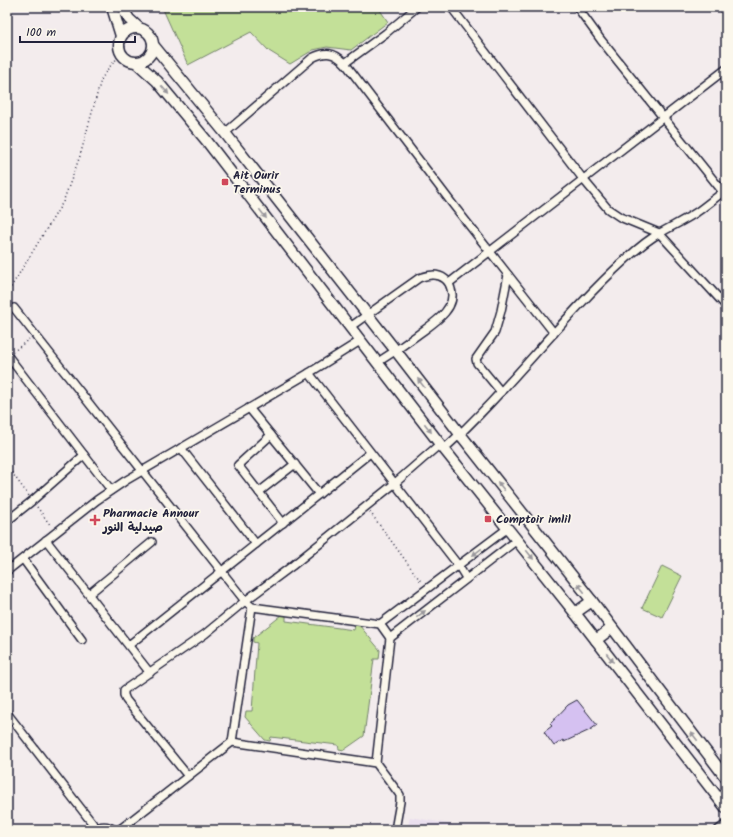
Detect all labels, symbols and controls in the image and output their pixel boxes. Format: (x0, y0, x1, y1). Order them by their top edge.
scale bar (20, 18, 135, 44)
text: 100 m (26, 23, 57, 42)
one-way arrow (160, 85, 169, 96)
place label: Ait Ourir Terminus (233, 166, 281, 199)
marker: Ait Ourir Terminus (220, 177, 230, 187)
one-way arrow (259, 208, 268, 219)
one-way arrow (417, 378, 425, 389)
one-way arrow (423, 423, 431, 433)
one-way arrow (496, 480, 505, 491)
place label: Pharmacie Annour صيدلية النور (102, 504, 199, 537)
place label: Comptoir imlil (496, 510, 571, 529)
marker: Comptoir imlil (483, 514, 493, 524)
marker: Pharmacie Annour صيدلية النور (90, 515, 100, 525)
one-way arrow (471, 547, 482, 556)
one-way arrow (525, 550, 534, 561)
one-way arrow (577, 582, 586, 593)
one-way arrow (416, 610, 426, 618)
one-way arrow (605, 652, 614, 663)
one-way arrow (690, 730, 698, 741)

